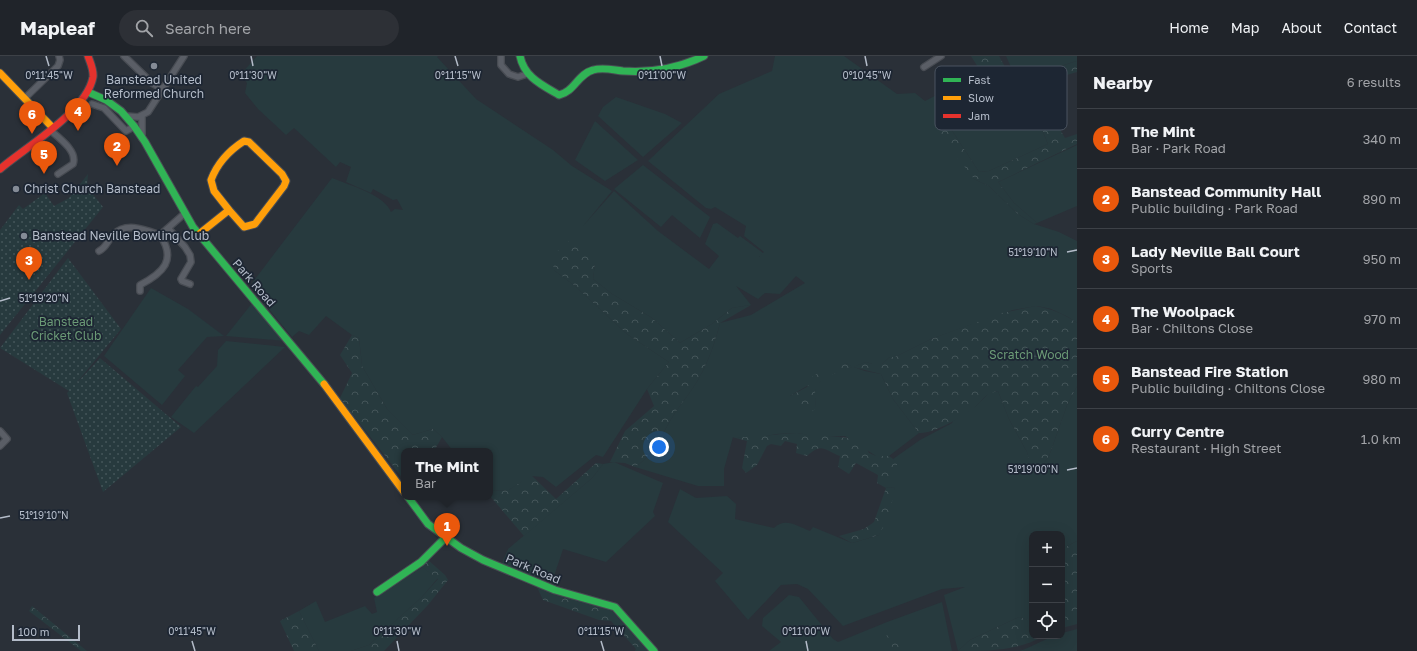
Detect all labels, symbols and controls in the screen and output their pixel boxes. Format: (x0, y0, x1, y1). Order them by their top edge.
search box (119, 10, 399, 46)
text: Mapleaf (20, 16, 95, 39)
icon: search (133, 17, 155, 39)
text: Search here (165, 19, 251, 37)
text: Home (1169, 19, 1209, 36)
text: Map (1231, 19, 1259, 36)
text: About (1281, 19, 1322, 36)
text: Contact (1344, 19, 1397, 36)
marker: Banstead United Reformed Church (149, 61, 159, 71)
legend (935, 66, 1067, 130)
text: 0°11'45"W (25, 69, 73, 81)
text: 0°11'30"W (229, 69, 277, 81)
text: 0°11'15"W (435, 69, 482, 81)
text: 0°11'00"W (638, 69, 686, 81)
text: 0°10'45"W (843, 69, 892, 81)
place label: Banstead United Reformed Church (104, 72, 204, 101)
text: Nearby (1093, 72, 1153, 93)
text: Fast (968, 73, 991, 86)
text: 6 results (1347, 74, 1401, 90)
text: Slow (968, 91, 994, 104)
pin: 4 (65, 98, 91, 131)
pin: 6 (19, 101, 45, 134)
text: Jam (968, 109, 990, 122)
text: The Mint (1131, 122, 1195, 140)
text: 1 (1103, 131, 1109, 147)
text: 340 m (1363, 131, 1401, 147)
pin: 2 (104, 133, 130, 166)
text: Bar · Park Road (1131, 140, 1226, 156)
pin: 5 (31, 141, 57, 174)
place label: Christ Church Banstead (24, 181, 160, 196)
text: Banstead Community Hall (1131, 182, 1321, 200)
marker: Christ Church Banstead (11, 184, 21, 194)
text: 2 (1102, 191, 1110, 207)
text: 890 m (1362, 191, 1401, 207)
text: Public building · Park Road (1131, 200, 1298, 216)
place label: Banstead Neville Bowling Club (32, 228, 209, 243)
marker: Banstead Neville Bowling Club (19, 231, 29, 241)
text: Lady Neville Ball Court (1131, 242, 1300, 260)
text: 51°19'10"N (1008, 246, 1058, 258)
pin: 3 (16, 247, 42, 280)
text: 3 (1102, 251, 1110, 267)
text: 950 m (1363, 251, 1401, 267)
street label: Park Road (230, 256, 279, 310)
text: Sports (1131, 260, 1173, 276)
text: 51°19'20"N (19, 292, 69, 304)
text: The Woolpack (1131, 302, 1235, 320)
text: 4 (1102, 311, 1110, 327)
text: 970 m (1363, 311, 1401, 327)
park label: Banstead Cricket Club (31, 314, 101, 343)
text: Bar · Chiltons Close (1131, 320, 1253, 336)
park label: Scratch Wood (989, 347, 1069, 362)
text: Banstead Fire Station (1131, 362, 1288, 380)
text: 5 (1102, 371, 1110, 387)
text: 980 m (1362, 371, 1401, 387)
text: Public building · Chiltons Close (1131, 380, 1325, 396)
text: Curry Centre (1131, 422, 1224, 440)
text: 6 (1102, 431, 1110, 447)
text: 1.0 km (1361, 431, 1401, 447)
your location (649, 437, 669, 457)
text: Restaurant · High Street (1131, 440, 1281, 456)
popup (401, 448, 493, 500)
text: The Mint (415, 457, 479, 475)
text: 51°19'00"N (1008, 463, 1058, 475)
text: Bar (415, 475, 436, 491)
text: 51°19'10"N (19, 509, 69, 521)
pin: 1 (434, 513, 460, 546)
map controls (1029, 531, 1065, 639)
button: + (1029, 531, 1065, 567)
street label: Park Road (503, 550, 563, 587)
button: − (1029, 567, 1065, 603)
button: locate (1029, 603, 1065, 639)
scale bar (12, 623, 80, 642)
text: 100 m (18, 625, 49, 638)
text: 0°11'45"W (168, 625, 216, 637)
text: 0°11'30"W (373, 625, 421, 637)
text: 0°11'15"W (578, 625, 625, 637)
text: 0°11'00"W (782, 625, 830, 637)

